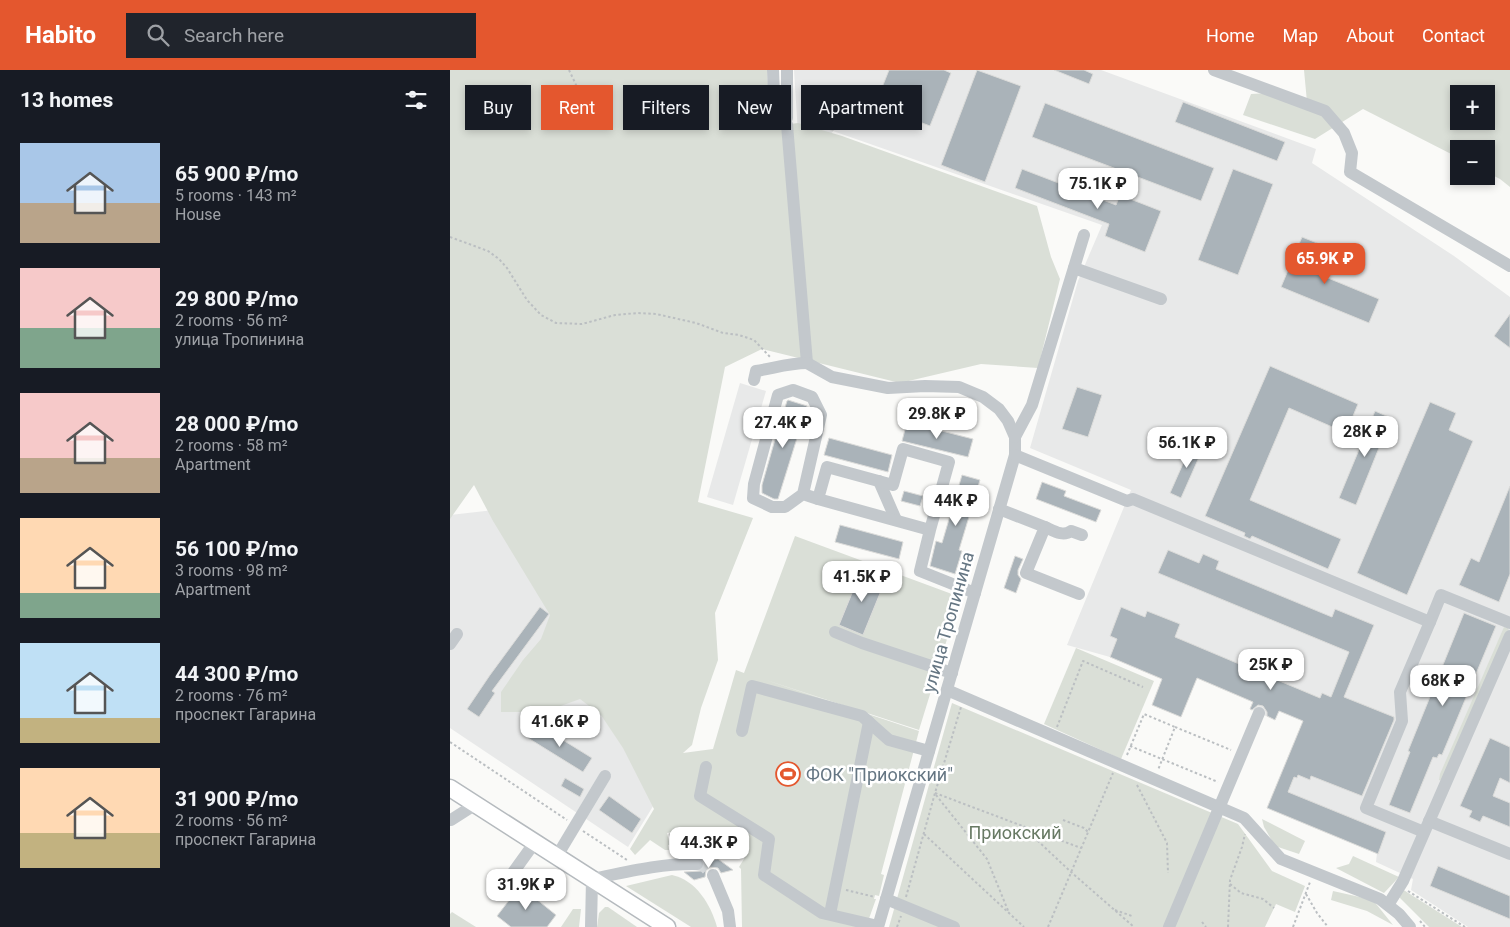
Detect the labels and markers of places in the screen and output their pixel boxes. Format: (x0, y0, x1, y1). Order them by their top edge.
pin: 75.1K ₽ (1052, 168, 1144, 210)
pin: 65.9K ₽ (1279, 242, 1371, 285)
pin: 29.8K ₽ (891, 398, 983, 440)
pin: 27.4K ₽ (737, 406, 829, 449)
pin: 28K ₽ (1330, 416, 1400, 458)
pin: 56.1K ₽ (1141, 426, 1233, 469)
pin: 44K ₽ (921, 484, 991, 527)
pin: 41.5K ₽ (816, 560, 908, 603)
pin: 25K ₽ (1236, 648, 1306, 691)
pin: 68K ₽ (1408, 664, 1478, 707)
pin: 41.6K ₽ (514, 706, 606, 748)
sports icon: ФОК "Приокский" (775, 761, 801, 787)
place label: ФОК "Приокский" (806, 764, 953, 785)
pin: 44.3K ₽ (663, 826, 755, 869)
pin: 31.9K ₽ (480, 868, 572, 911)

